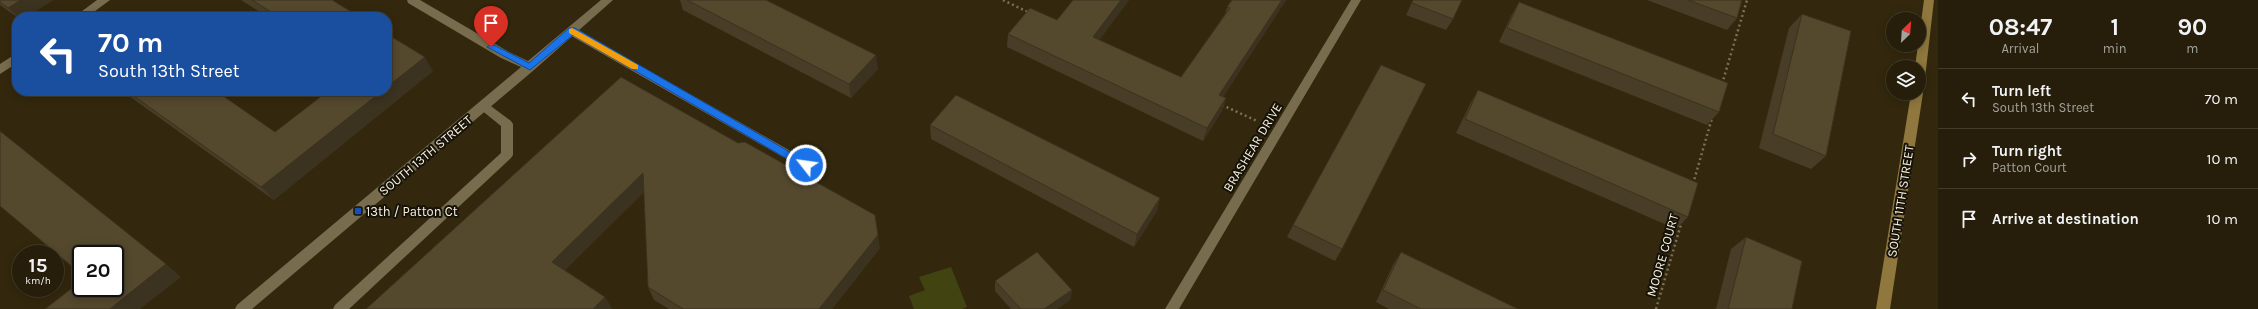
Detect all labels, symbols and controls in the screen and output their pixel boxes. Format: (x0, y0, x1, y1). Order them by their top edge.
pin (474, 6, 508, 47)
icon: arrive (480, 12, 502, 34)
north arrow (1886, 12, 1926, 52)
map controls (1886, 12, 1926, 100)
text: 08:47 (1989, 13, 2052, 41)
text: 1 (2110, 13, 2119, 41)
text: 90 (2177, 13, 2207, 41)
text: 70 m (98, 26, 163, 59)
icon: left (32, 28, 84, 80)
text: Arrival (2001, 41, 2039, 56)
text: min (2103, 41, 2127, 56)
text: m (2186, 41, 2198, 56)
text: South 13th Street (98, 60, 239, 82)
button: layers (1886, 60, 1926, 100)
text: Turn left (1992, 82, 2051, 100)
icon: left (1958, 88, 1980, 110)
text: 70 m (2204, 90, 2238, 108)
street label: BRASHEAR DRIVE (1220, 100, 1285, 194)
text: South 13th Street (1992, 100, 2094, 115)
street label: SOUTH 13TH STREET (376, 112, 475, 199)
text: Turn right (1992, 142, 2062, 160)
street label: SOUTH 11TH STREET (1884, 143, 1917, 258)
position arrow (785, 144, 827, 186)
icon: right (1958, 148, 1980, 170)
text: 10 m (2207, 150, 2238, 168)
text: Patton Court (1992, 160, 2067, 175)
place label: 13th / Patton Ct (366, 204, 458, 219)
marker: 13th / Patton Ct (353, 206, 363, 216)
icon: arrive (1958, 208, 1980, 230)
text: Arrive at destination (1992, 210, 2139, 228)
text: 10 m (2207, 210, 2238, 228)
street label: MOORE COURT (1643, 212, 1682, 298)
speed limit sign: 20 (72, 245, 124, 297)
text: 15 (29, 254, 47, 277)
text: km/h (25, 275, 51, 287)

